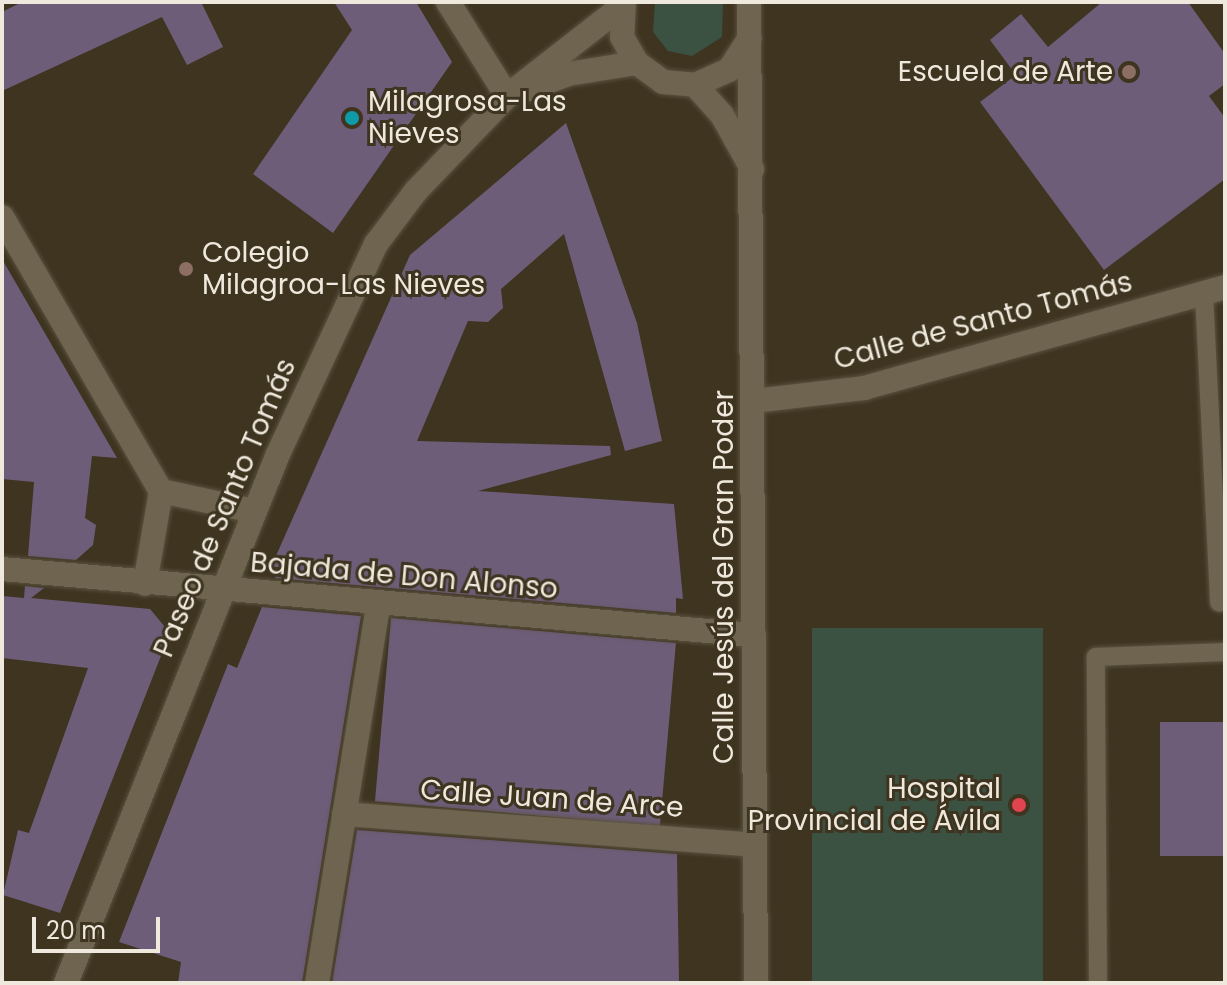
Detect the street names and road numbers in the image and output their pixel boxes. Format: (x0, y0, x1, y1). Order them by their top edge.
street label: Calle de Santo Tomás (830, 265, 1136, 377)
street label: Paseo de Santo Tomás (147, 354, 303, 662)
street label: Calle Jesús del Gran Poder (707, 390, 741, 764)
street label: Bajada de Don Alonso (249, 546, 559, 606)
street label: Calle Juan de Arce (419, 773, 685, 825)

